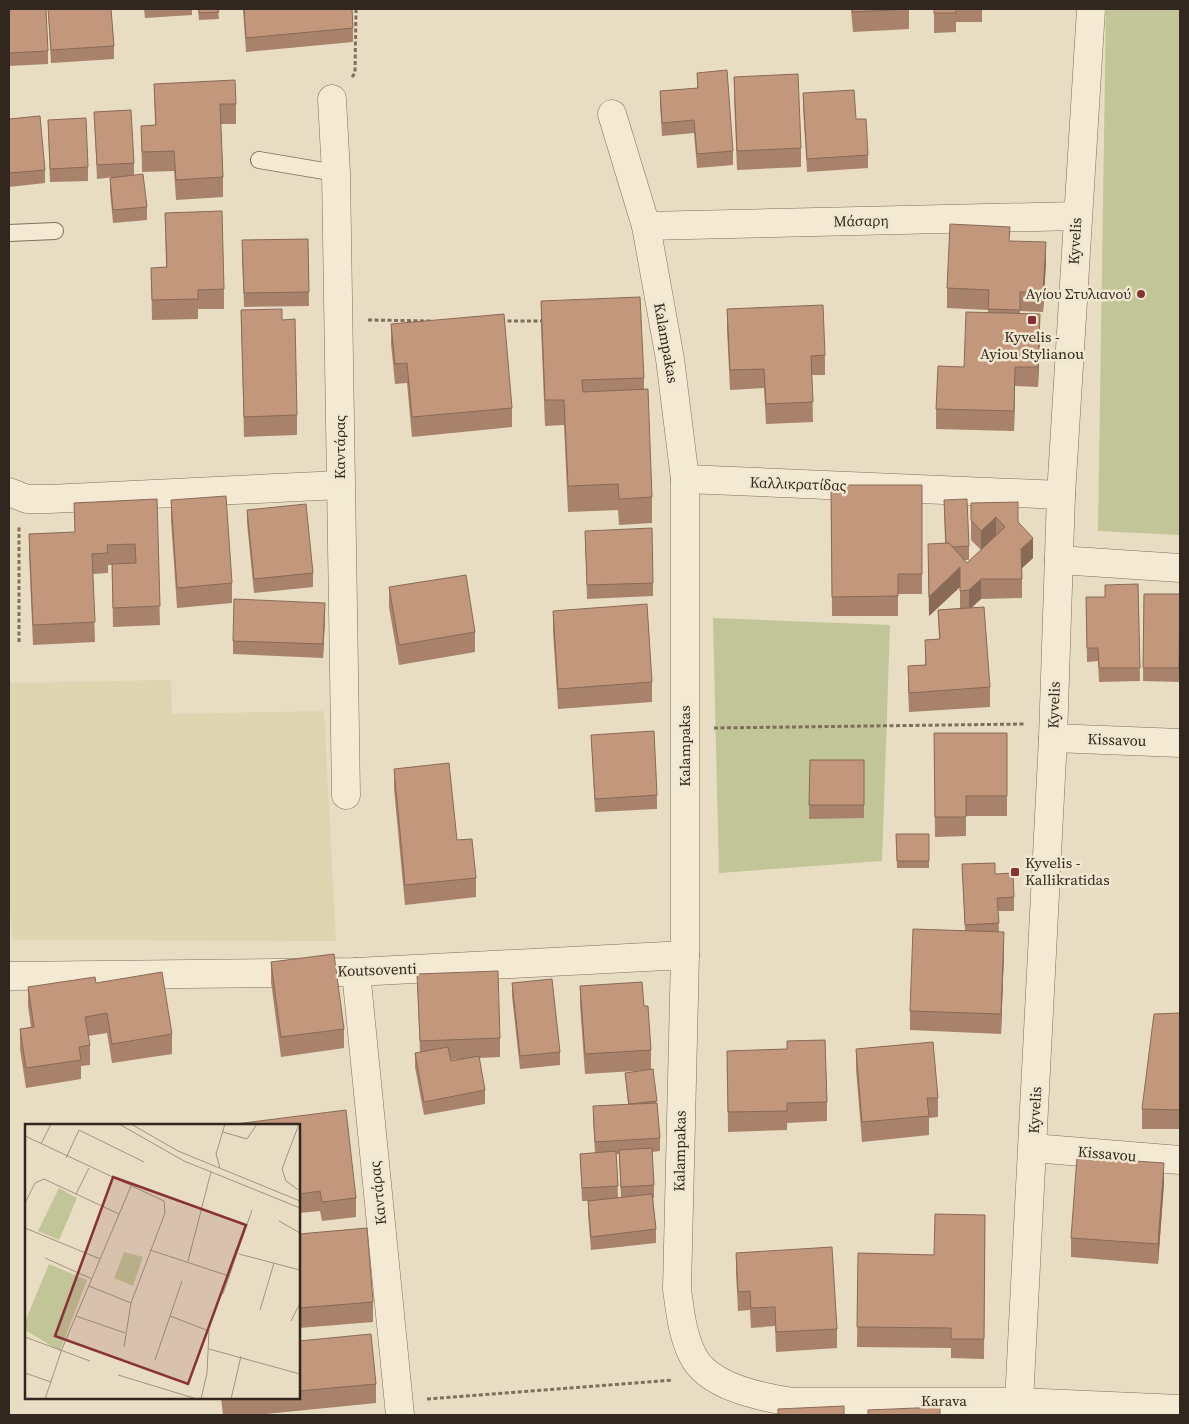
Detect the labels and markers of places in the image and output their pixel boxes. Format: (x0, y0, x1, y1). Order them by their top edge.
place label: Αγίου Στυλιανού (1025, 283, 1131, 304)
marker: Αγίου Στυλιανού (1135, 288, 1147, 300)
marker: Kyvelis - Ayiou Stylianou (1026, 314, 1038, 326)
place label: Kyvelis - Ayiou Stylianou (980, 326, 1084, 364)
place label: Kyvelis - Kallikratidas (1025, 852, 1110, 890)
marker: Kyvelis - Kallikratidas (1009, 866, 1021, 878)

